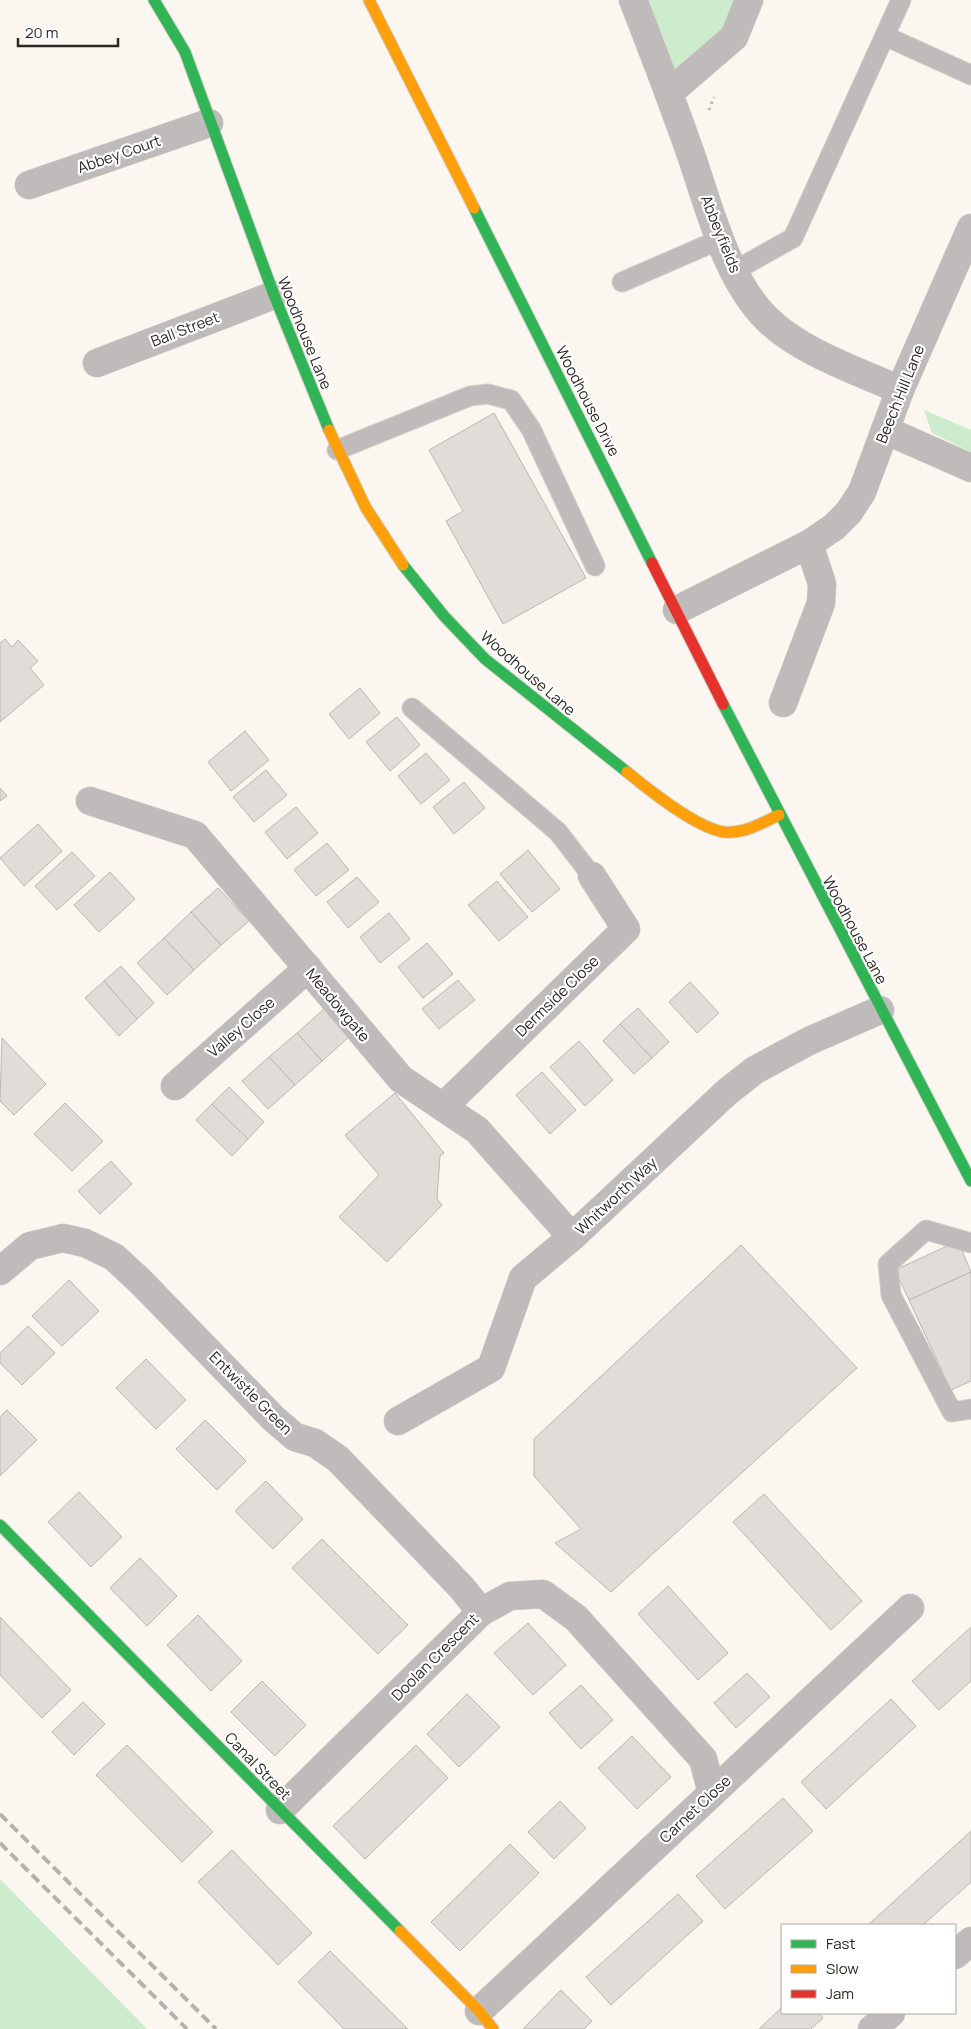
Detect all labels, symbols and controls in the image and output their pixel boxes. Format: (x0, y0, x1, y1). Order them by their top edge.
scale bar (18, 15, 118, 47)
text: 20 m (25, 22, 58, 43)
street label: Abbey Court (75, 130, 163, 178)
street label: Abbeyfields (696, 192, 746, 276)
street label: Woodhouse Lane (273, 274, 337, 393)
street label: Ball Street (148, 306, 222, 352)
street label: Beech Hill Lane (871, 341, 929, 446)
street label: Woodhouse Drive (551, 342, 625, 460)
street label: Woodhouse Lane (476, 626, 580, 720)
street label: Woodhouse Lane (818, 872, 892, 988)
street label: Dermside Close (511, 951, 604, 1041)
street label: Meadowgate (301, 964, 375, 1046)
street label: Valley Close (203, 992, 279, 1062)
street label: Whitworth Way (570, 1152, 662, 1239)
street label: Entwistle Green (205, 1347, 297, 1439)
street label: Doolan Crescent (387, 1609, 483, 1705)
street label: Canal Street (220, 1727, 296, 1805)
street label: Carnet Close (655, 1770, 736, 1848)
legend (781, 1924, 956, 2014)
text: Fast (826, 1933, 855, 1954)
text: Slow (826, 1958, 859, 1979)
text: Jam (826, 1983, 854, 2004)

